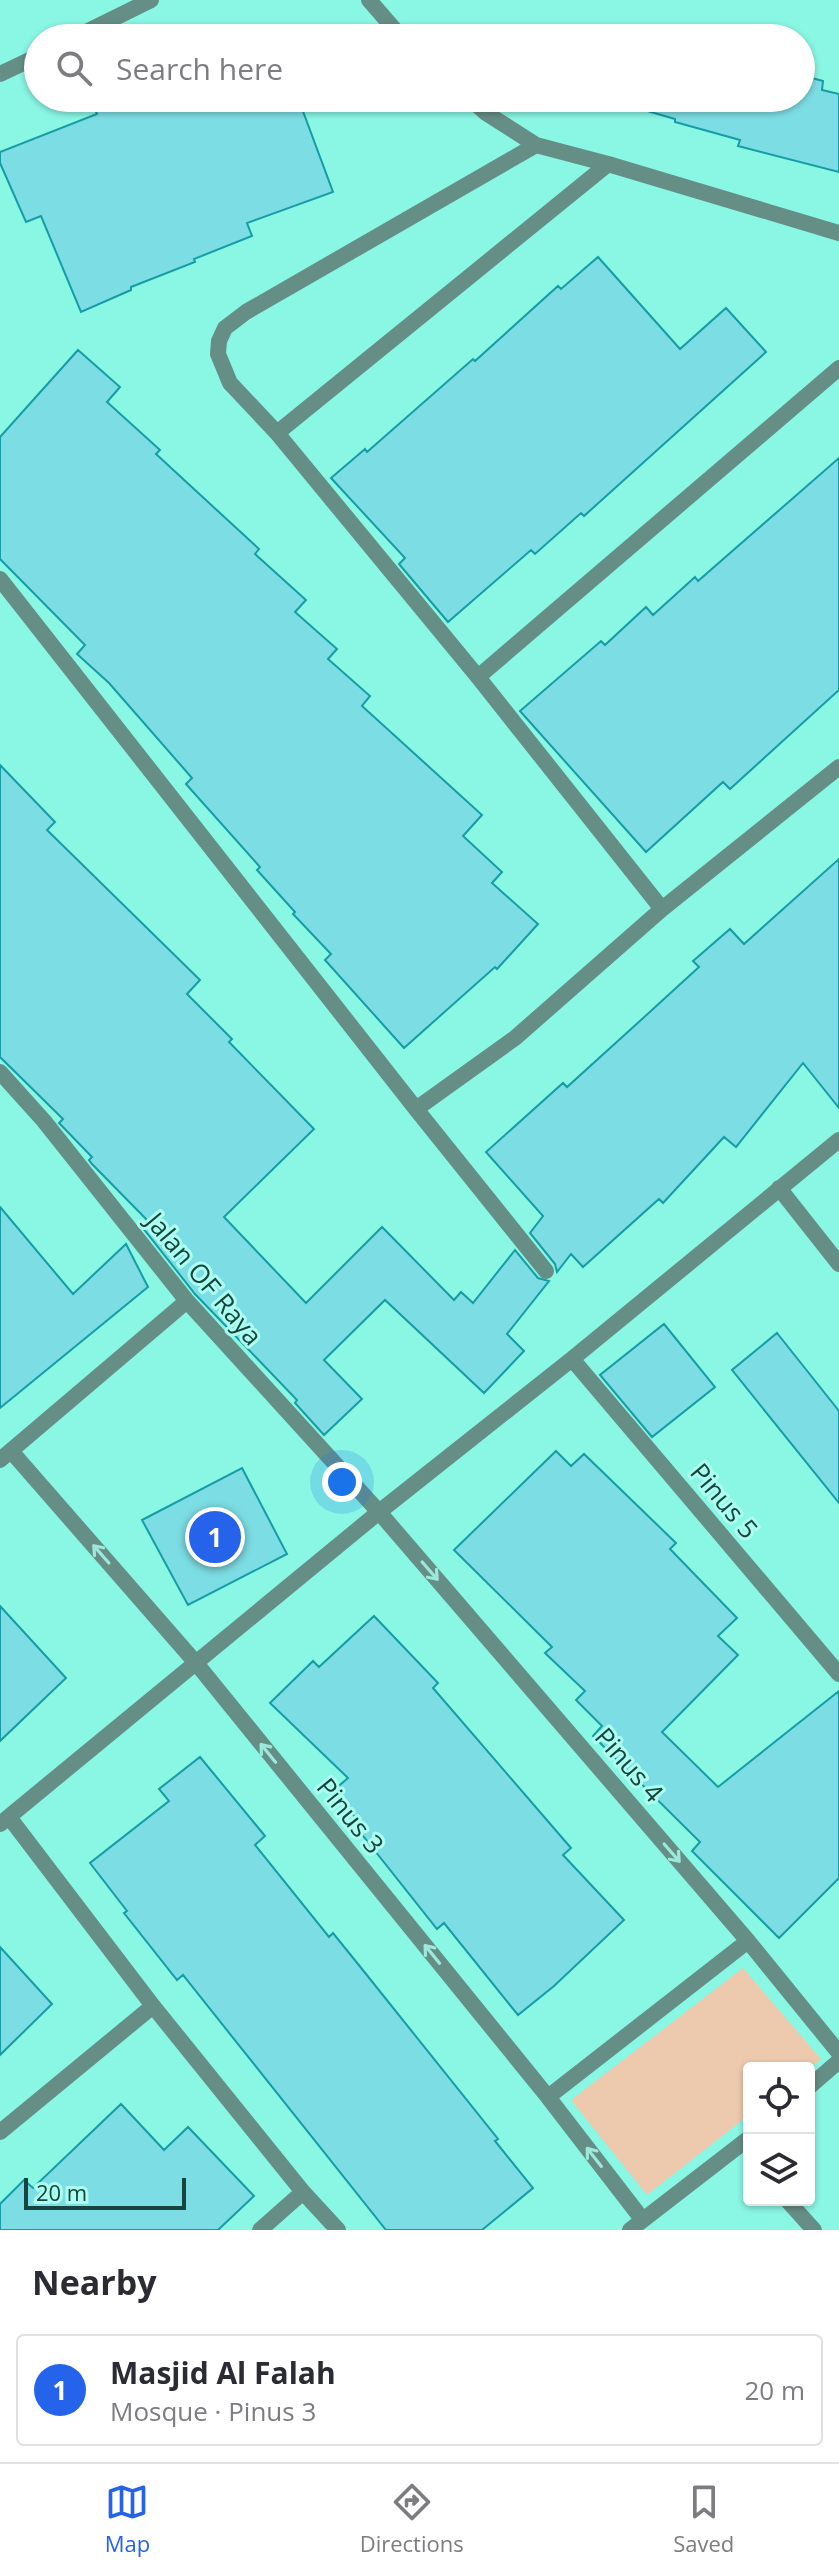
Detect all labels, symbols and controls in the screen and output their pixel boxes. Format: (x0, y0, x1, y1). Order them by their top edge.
search box (24, 24, 815, 112)
icon: search (52, 46, 96, 90)
text: Search here (116, 48, 283, 89)
street label: Jalan OF Raya (136, 1202, 271, 1353)
street label: Pinus 5 (683, 1455, 767, 1546)
your location (322, 1462, 362, 1502)
pin: 1 (189, 1507, 241, 1567)
one-way arrow (92, 1544, 110, 1564)
one-way arrow (421, 1560, 439, 1580)
street label: Pinus 4 (587, 1719, 672, 1809)
one-way arrow (259, 1743, 277, 1763)
street label: Pinus 3 (309, 1770, 392, 1861)
one-way arrow (663, 1842, 681, 1863)
one-way arrow (423, 1944, 441, 1965)
map controls (743, 2062, 815, 2206)
button: locate (743, 2062, 815, 2134)
button: layers (743, 2134, 815, 2206)
one-way arrow (586, 2147, 603, 2168)
scale bar (24, 2174, 186, 2210)
text: 20 m (36, 2177, 87, 2207)
text: Nearby (32, 2259, 157, 2305)
text: Masjid Al Falah (110, 2352, 336, 2393)
text: 1 (53, 2372, 67, 2408)
text: 20 m (744, 2372, 805, 2408)
text: Mosque · Pinus 3 (110, 2393, 316, 2429)
tab: Map (105, 2480, 150, 2558)
tab: Directions (360, 2480, 464, 2558)
tab: Saved (673, 2480, 734, 2558)

